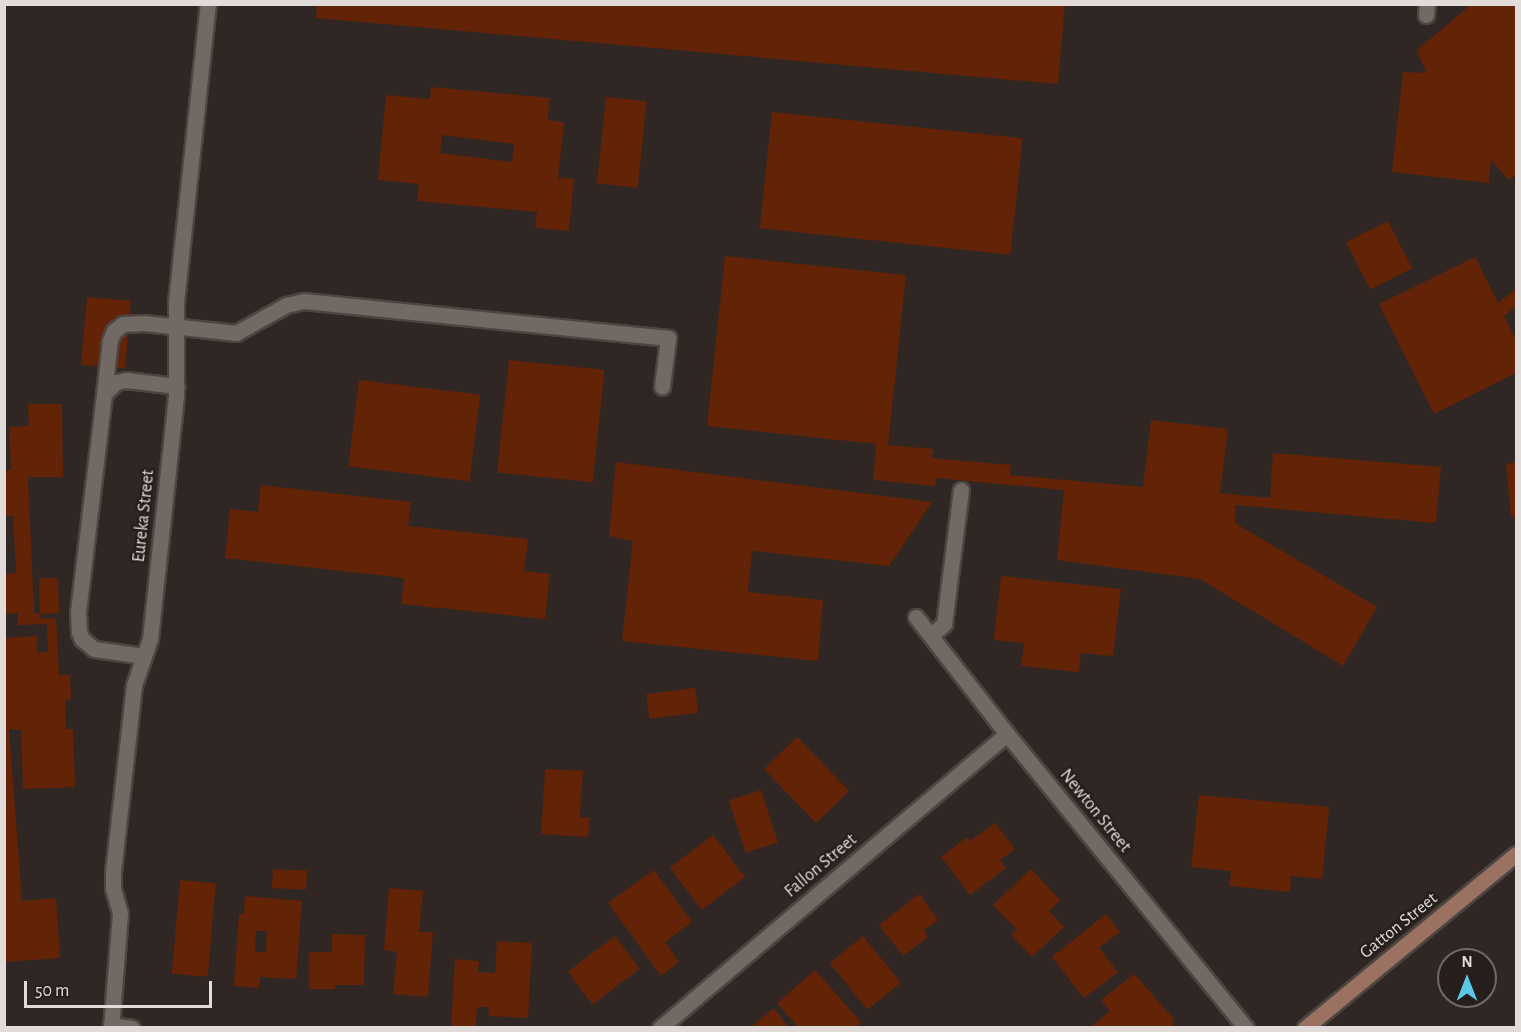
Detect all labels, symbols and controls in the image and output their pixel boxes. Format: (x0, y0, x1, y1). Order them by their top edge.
street label: Eureka Street (128, 469, 160, 563)
street label: Newton Street (1055, 765, 1135, 857)
street label: Fallon Street (780, 830, 862, 902)
street label: Gatton Street (1356, 888, 1442, 964)
north arrow (1437, 948, 1497, 1008)
text: N (1461, 954, 1473, 970)
scale bar (27, 969, 214, 1007)
text: 50 m (35, 982, 69, 1000)

